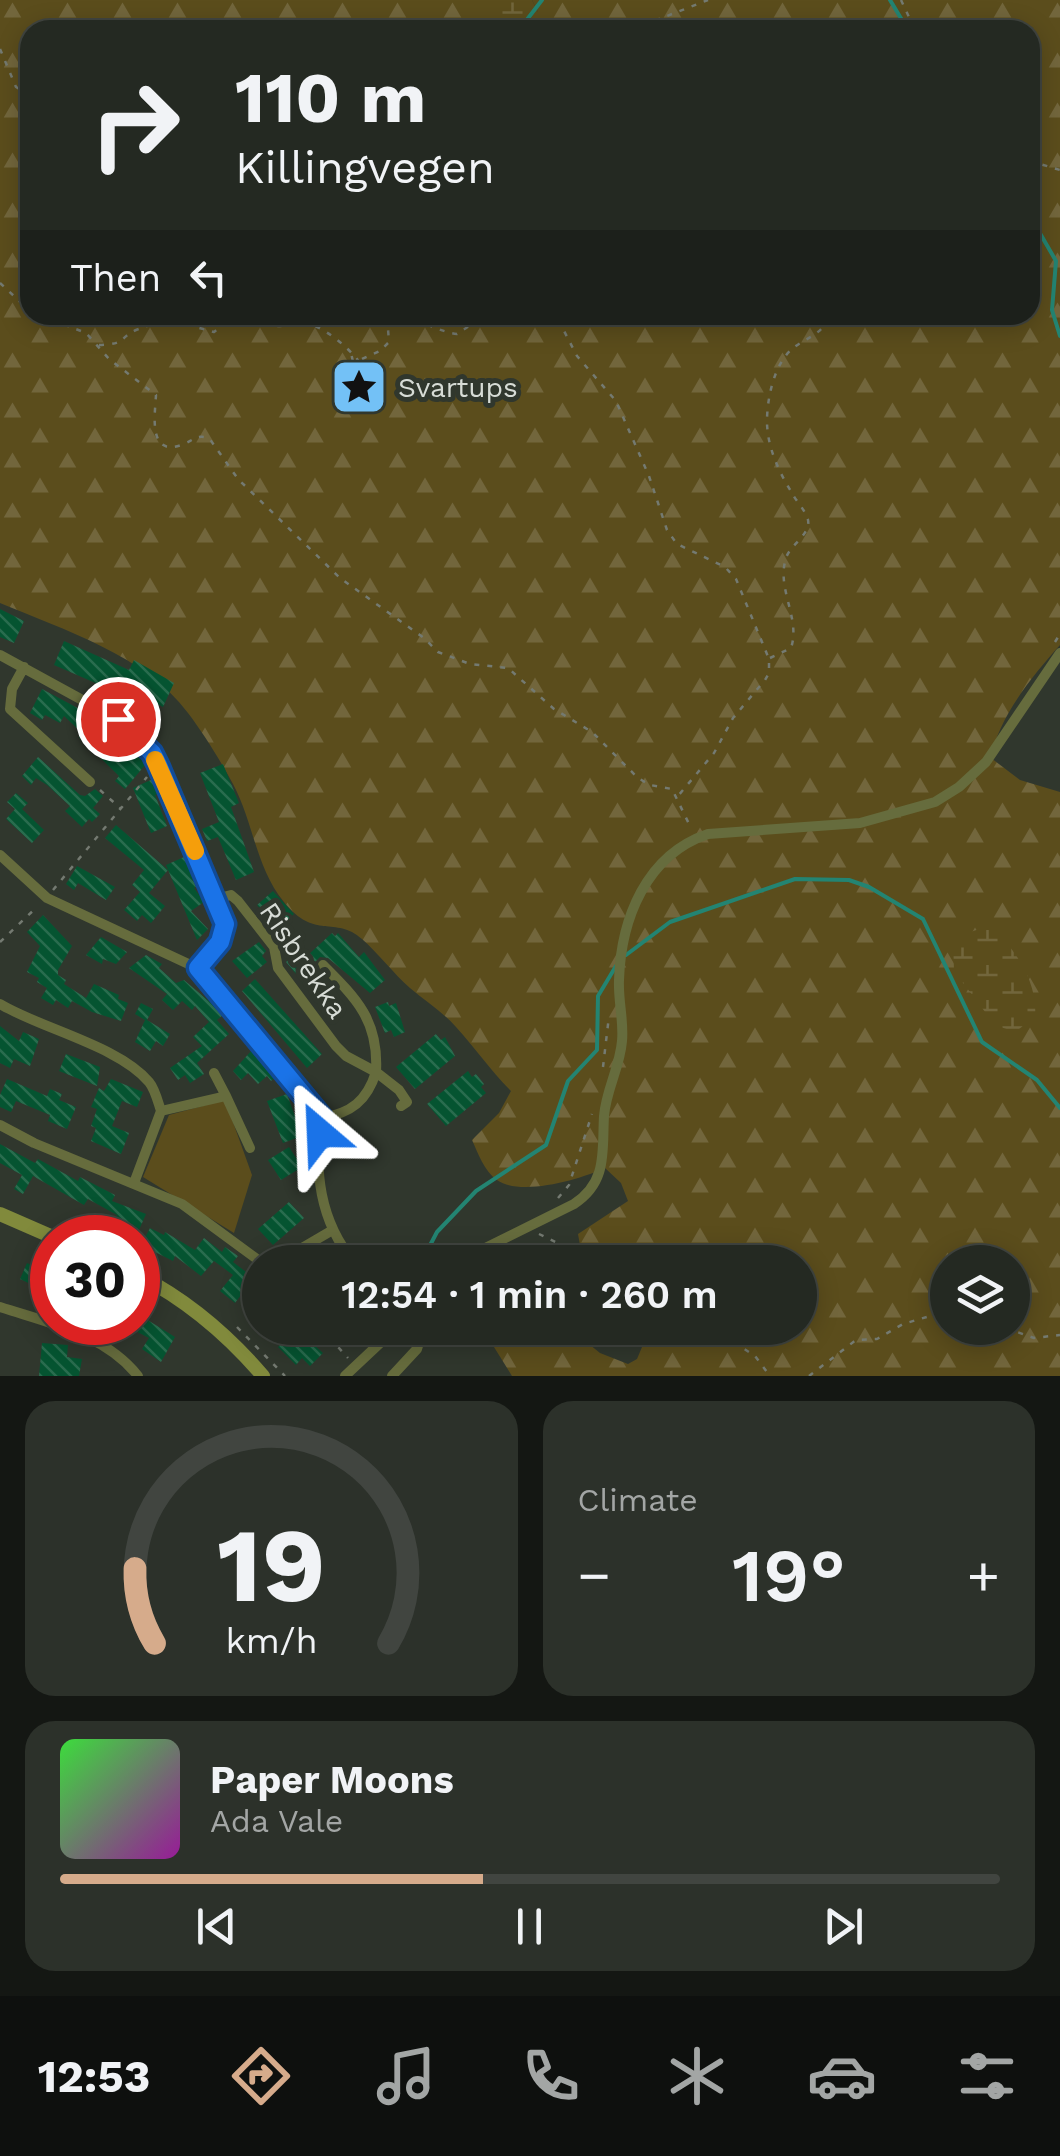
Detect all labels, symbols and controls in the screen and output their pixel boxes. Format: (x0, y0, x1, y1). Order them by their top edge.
text: 110 m (235, 57, 426, 139)
icon: right (70, 60, 200, 190)
text: Killingvegen (235, 141, 495, 194)
icon: left (181, 250, 236, 305)
text: Then (70, 256, 161, 300)
place icon: Svartups (329, 357, 389, 417)
place label: Svartups (398, 371, 518, 404)
pin (76, 677, 161, 762)
icon: arrive (91, 692, 146, 747)
street label: Risbrekka (253, 896, 354, 1025)
position arrow (268, 1081, 372, 1185)
speed limit sign: 30 (30, 1215, 160, 1345)
map controls (930, 1245, 1030, 1345)
button: layers (930, 1245, 1030, 1345)
text: 12:54 · 1 min · 260 m (341, 1273, 718, 1317)
text: Climate (578, 1481, 698, 1519)
text: 19 (217, 1504, 326, 1626)
text: 19° (732, 1531, 846, 1619)
text: − (578, 1543, 611, 1607)
text: + (967, 1543, 1000, 1607)
text: km/h (225, 1620, 317, 1662)
text: Paper Moons (210, 1758, 454, 1802)
text: Ada Vale (210, 1802, 343, 1840)
icon: previous (189, 1899, 244, 1954)
icon: pause (502, 1899, 557, 1954)
icon: next (816, 1899, 871, 1954)
icon: directions (226, 2041, 296, 2111)
icon: music (371, 2041, 441, 2111)
icon: phone (516, 2041, 586, 2111)
icon: climate (662, 2041, 732, 2111)
icon: car (807, 2041, 877, 2111)
icon: filters (952, 2041, 1022, 2111)
text: 12:53 (38, 2050, 150, 2103)

